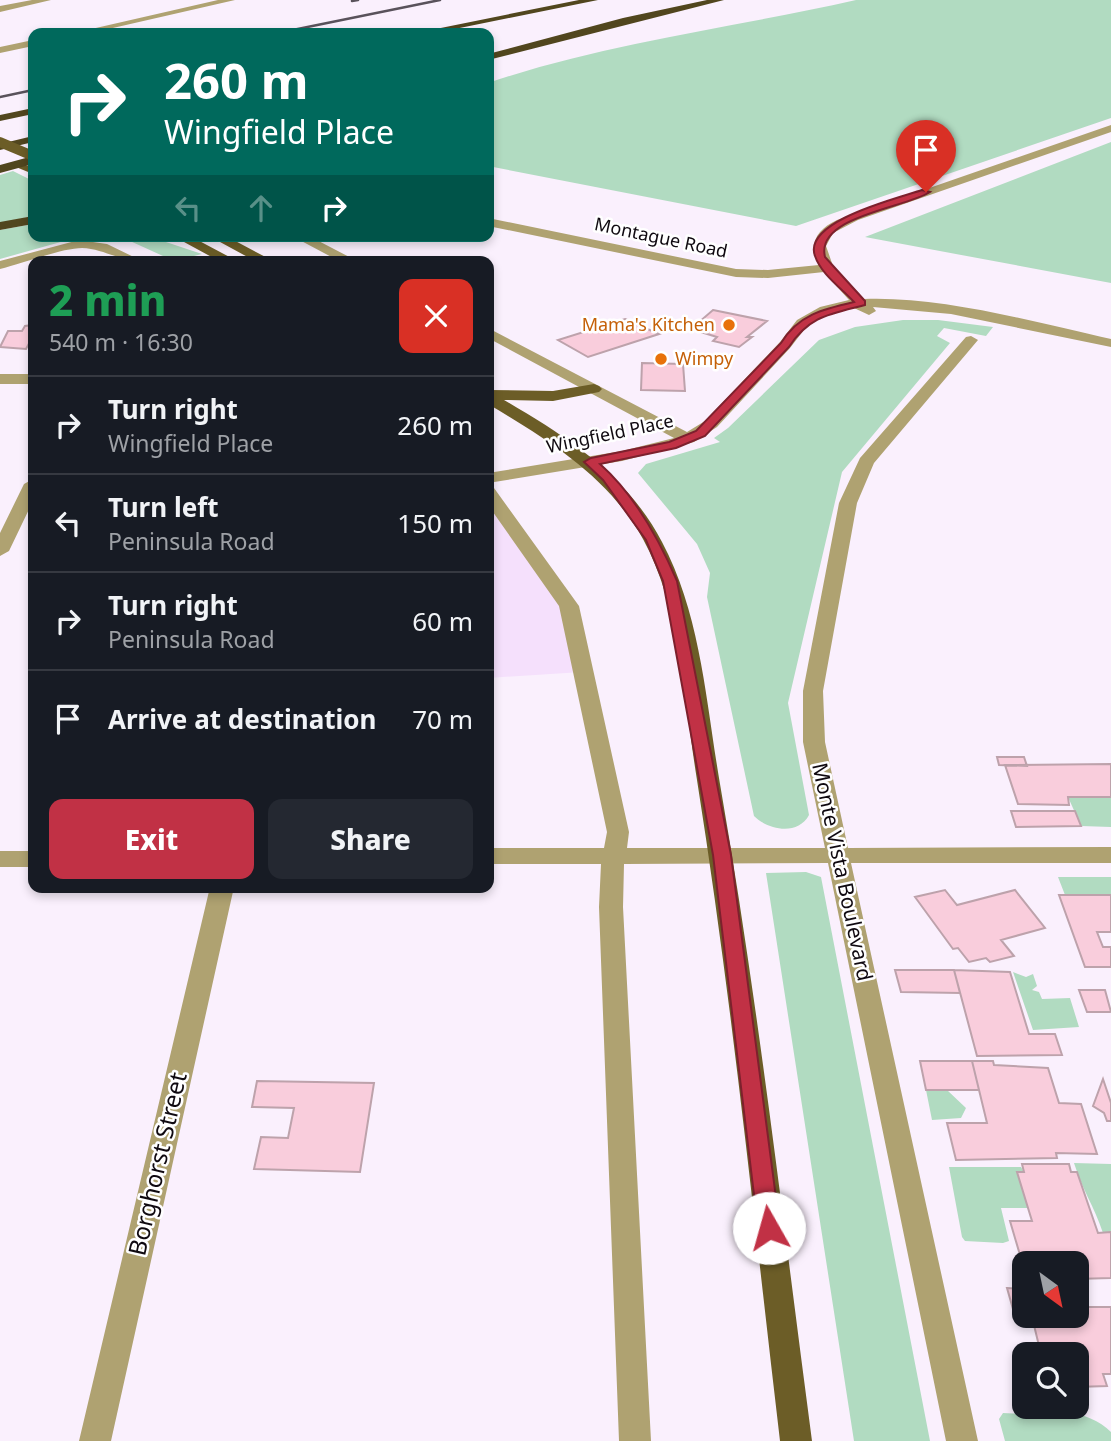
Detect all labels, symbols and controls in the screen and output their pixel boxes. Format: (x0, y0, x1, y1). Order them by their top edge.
text: 260 m (164, 47, 309, 113)
icon: right (49, 56, 140, 147)
text: Wingfield Place (164, 110, 394, 153)
pin (896, 120, 956, 192)
icon: arrive (907, 131, 945, 169)
icon: left (169, 189, 207, 227)
icon: ahead (242, 189, 280, 227)
icon: right (315, 189, 353, 227)
street label: Montague Road (593, 211, 730, 263)
text: 2 min (49, 271, 166, 328)
button: close (399, 279, 473, 353)
place label: Mama's Kitchen (582, 312, 715, 336)
marker: Mama's Kitchen (721, 317, 737, 333)
text: 540 m · 16:30 (49, 326, 193, 358)
place label: Wimpy (675, 346, 734, 370)
marker: Wimpy (653, 351, 669, 367)
text: Turn right (108, 391, 238, 427)
icon: right (49, 406, 87, 444)
text: 260 m (397, 407, 473, 443)
street label: Wingfield Place (544, 408, 676, 458)
text: Wingfield Place (108, 427, 273, 459)
text: Turn left (108, 489, 219, 525)
icon: left (49, 504, 87, 542)
text: 150 m (397, 505, 473, 541)
text: Peninsula Road (108, 525, 275, 557)
text: Turn right (108, 587, 238, 623)
icon: right (49, 602, 87, 640)
text: 60 m (412, 603, 473, 639)
text: Peninsula Road (108, 623, 275, 655)
icon: arrive (49, 700, 87, 738)
text: Arrive at destination (108, 701, 377, 737)
text: 70 m (412, 701, 473, 737)
street label: Monte Vista Boulevard (806, 760, 880, 983)
button: Exit (49, 799, 254, 879)
button: Share (268, 799, 473, 879)
street label: Borghorst Street (119, 1068, 194, 1259)
position arrow (732, 1191, 806, 1265)
north arrow (1012, 1251, 1088, 1328)
map controls (1012, 1251, 1089, 1419)
button: search (1012, 1342, 1089, 1419)

